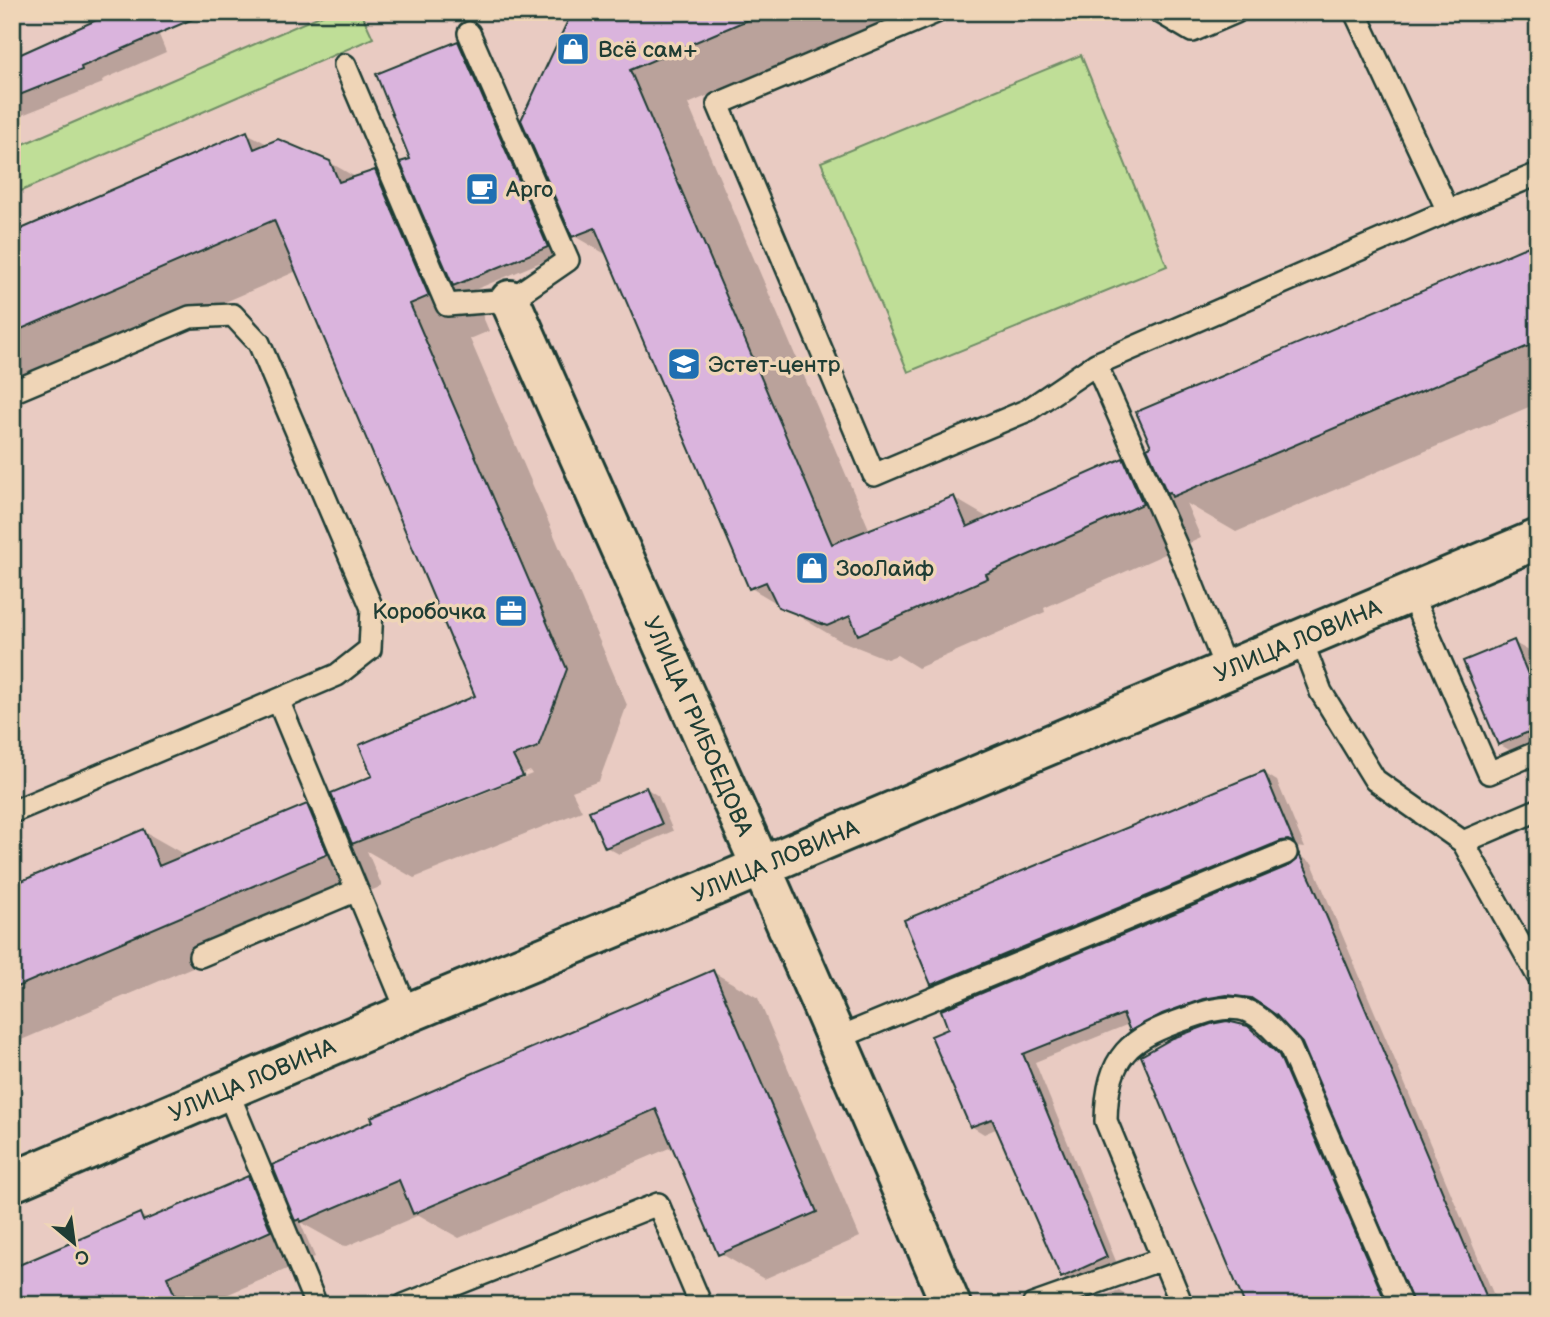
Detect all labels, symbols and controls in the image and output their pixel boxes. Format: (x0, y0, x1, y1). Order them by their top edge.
shop icon: Всё сам+ (554, 30, 592, 68)
place label: Всё сам+ (598, 36, 698, 64)
cafe icon: Арго (463, 170, 501, 208)
place label: Арго (505, 176, 553, 204)
school or university icon: Эстет-центр (665, 345, 703, 383)
place label: Эстет-центр (708, 351, 841, 379)
shop icon: ЗооЛайф (793, 549, 831, 587)
place label: ЗооЛайф (836, 555, 934, 583)
office icon: Коробочка (492, 592, 530, 630)
street label: УЛИЦА ЛОВИНА (1210, 594, 1386, 689)
place label: Коробочка (372, 598, 486, 626)
street label: УЛИЦА ГРИБОЕДОВА (637, 612, 759, 841)
street label: УЛИЦА ЛОВИНА (688, 814, 863, 909)
street label: УЛИЦА ЛОВИНА (165, 1033, 340, 1128)
north arrow (38, 1208, 108, 1278)
text: С (70, 1243, 93, 1270)

